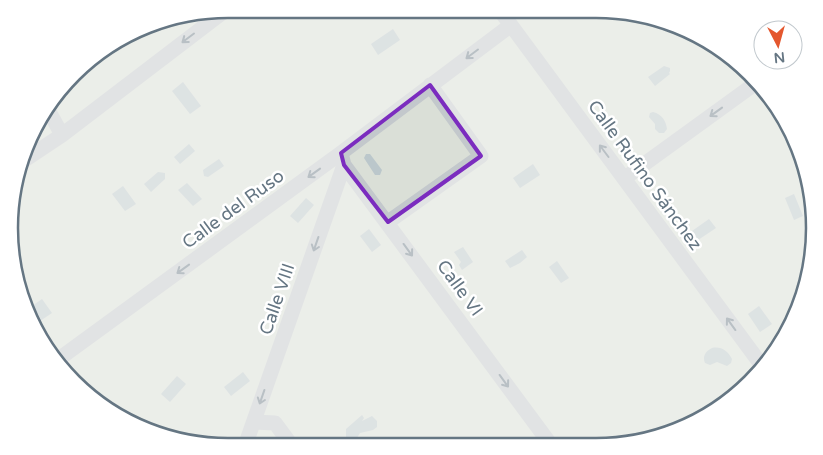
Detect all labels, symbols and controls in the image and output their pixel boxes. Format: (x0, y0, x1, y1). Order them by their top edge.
north arrow (753, 20, 803, 70)
one-way arrow (182, 33, 195, 44)
text: N (773, 48, 786, 66)
one-way arrow (465, 49, 479, 59)
street label: Calle Rufino Sánchez (583, 96, 707, 254)
one-way arrow (710, 106, 724, 117)
one-way arrow (599, 144, 609, 158)
street label: Calle del Ruso (178, 165, 288, 253)
one-way arrow (308, 167, 321, 178)
one-way arrow (311, 235, 320, 251)
one-way arrow (403, 243, 413, 257)
street label: Calle VI (432, 256, 488, 320)
street label: Calle VIII (254, 260, 300, 338)
one-way arrow (177, 263, 190, 274)
one-way arrow (726, 318, 737, 331)
one-way arrow (499, 374, 509, 388)
one-way arrow (257, 389, 266, 404)

